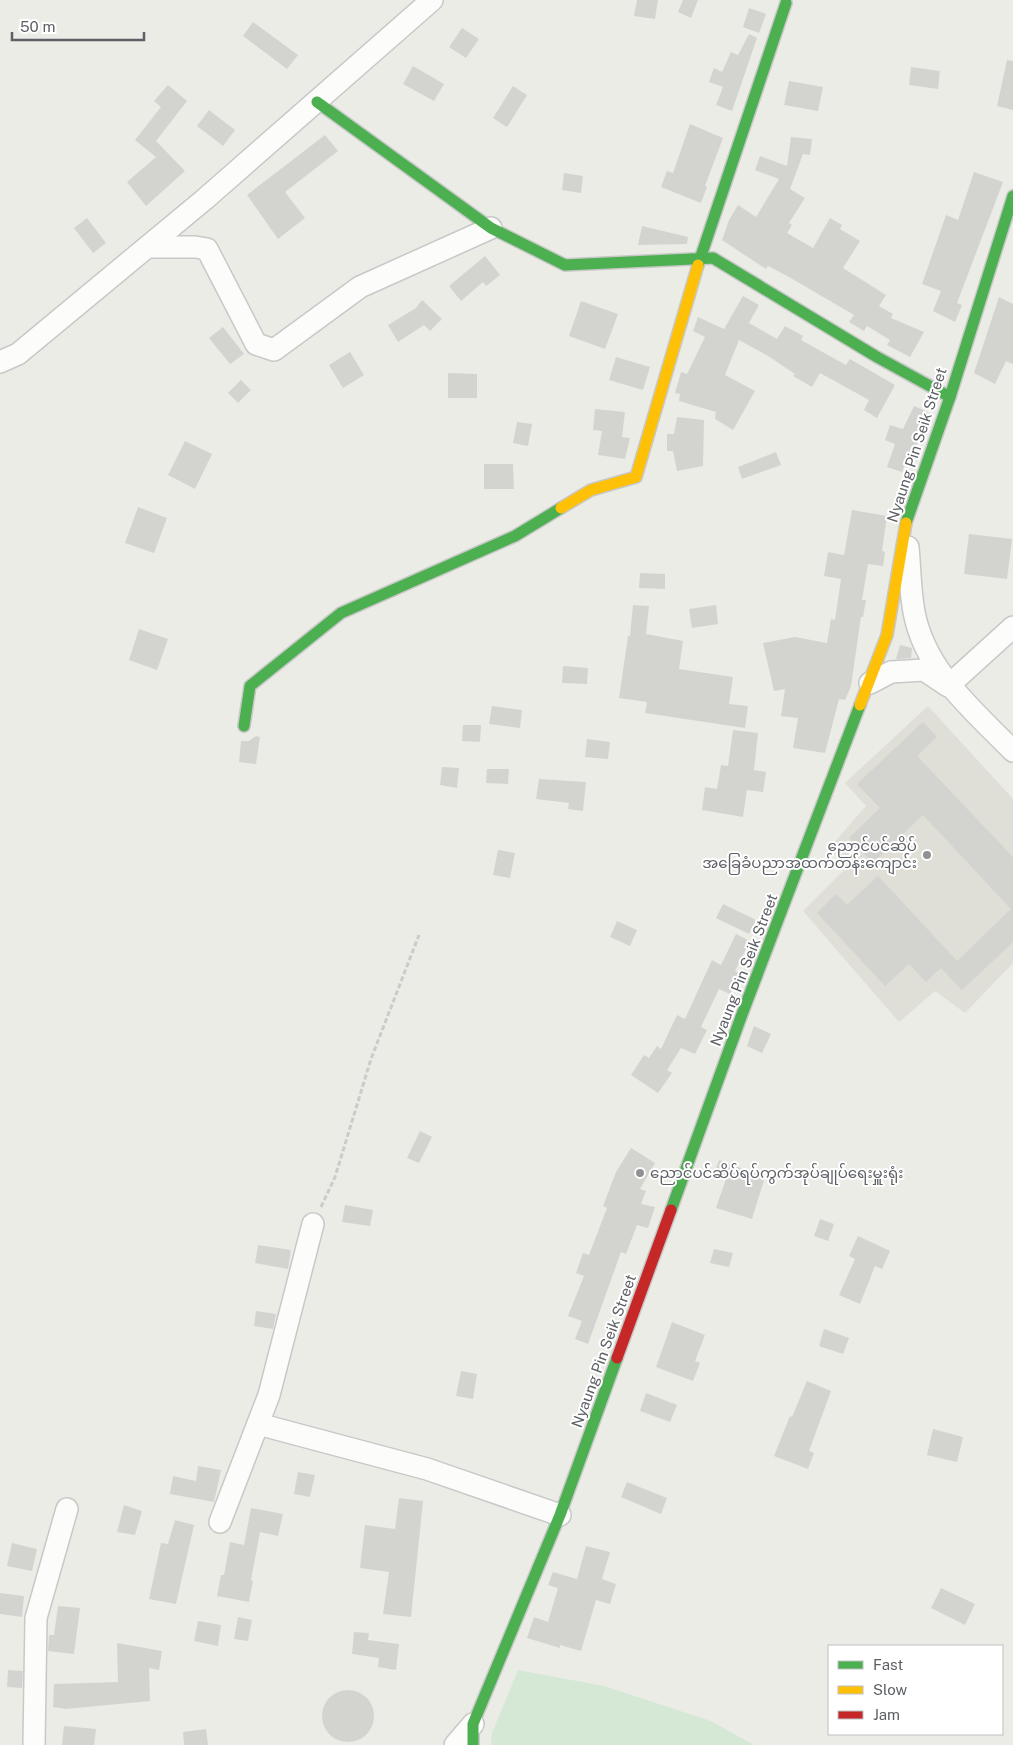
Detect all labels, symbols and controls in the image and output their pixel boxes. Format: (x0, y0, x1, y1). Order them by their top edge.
scale bar (12, 10, 145, 42)
text: 50 m (20, 18, 55, 35)
street label: Nyaung Pin Seik Street (883, 365, 950, 524)
place label: ညောင်ပင်ဆိပ် အခြေခံပညာအထက်တန်းကျောင်း (702, 836, 917, 875)
marker: ညောင်ပင်ဆိပ် အခြေခံပညာအထက်တန်းကျောင်း (921, 849, 933, 861)
street label: Nyaung Pin Seik Street (707, 891, 781, 1048)
place label: ညောင်ပင်ဆိပ်ရပ်ကွက်အုပ်ချုပ်ရေးမှူးရုံး (650, 1163, 903, 1185)
marker: ညောင်ပင်ဆိပ်ရပ်ကွက်အုပ်ချုပ်ရေးမှူးရုံး (634, 1167, 646, 1179)
street label: Nyaung Pin Seik Street (568, 1272, 639, 1430)
legend (828, 1645, 1003, 1735)
text: Fast (873, 1656, 903, 1673)
text: Slow (873, 1681, 908, 1698)
text: Jam (873, 1706, 900, 1723)

